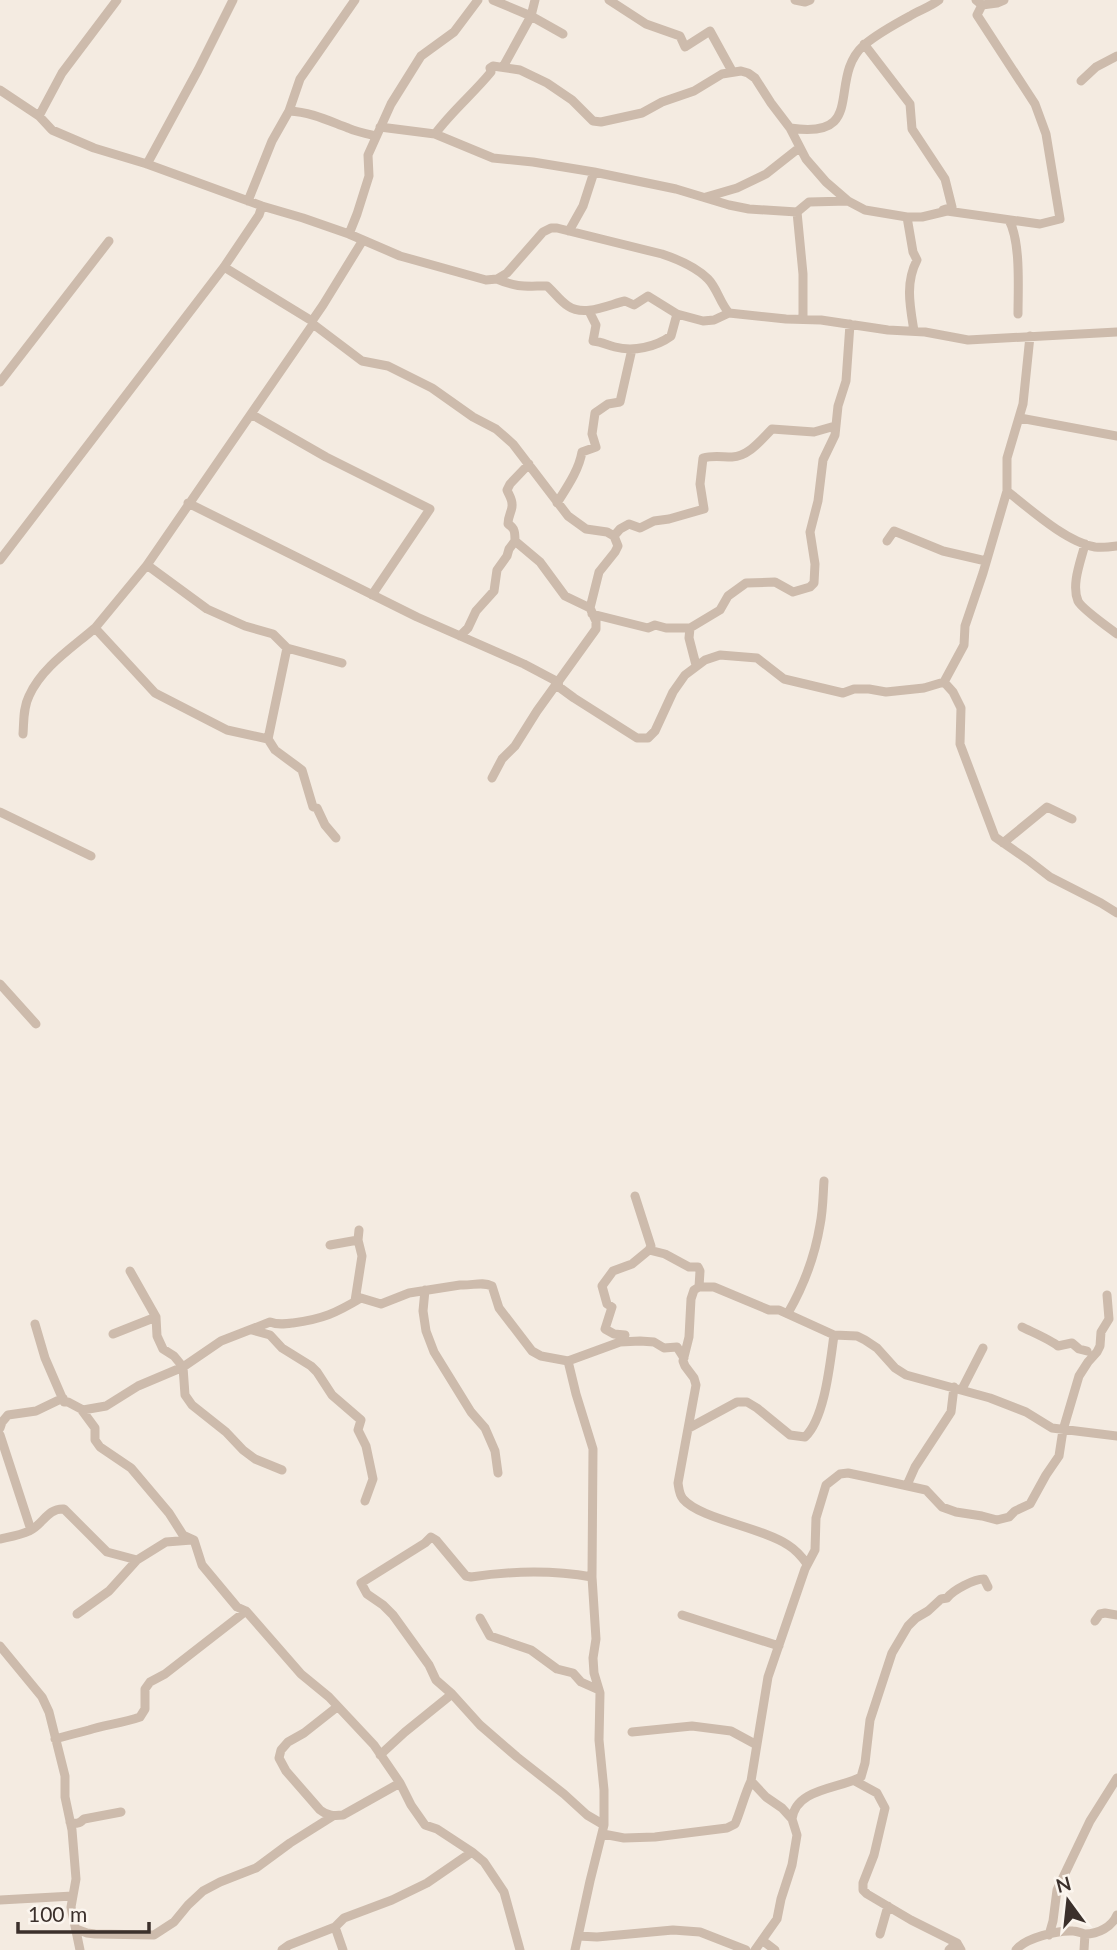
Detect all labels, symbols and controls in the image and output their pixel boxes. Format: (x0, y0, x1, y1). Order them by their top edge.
north arrow (1033, 1866, 1103, 1936)
text: N (1053, 1871, 1074, 1897)
scale bar (18, 1890, 149, 1934)
text: 100 m (28, 1901, 87, 1926)

